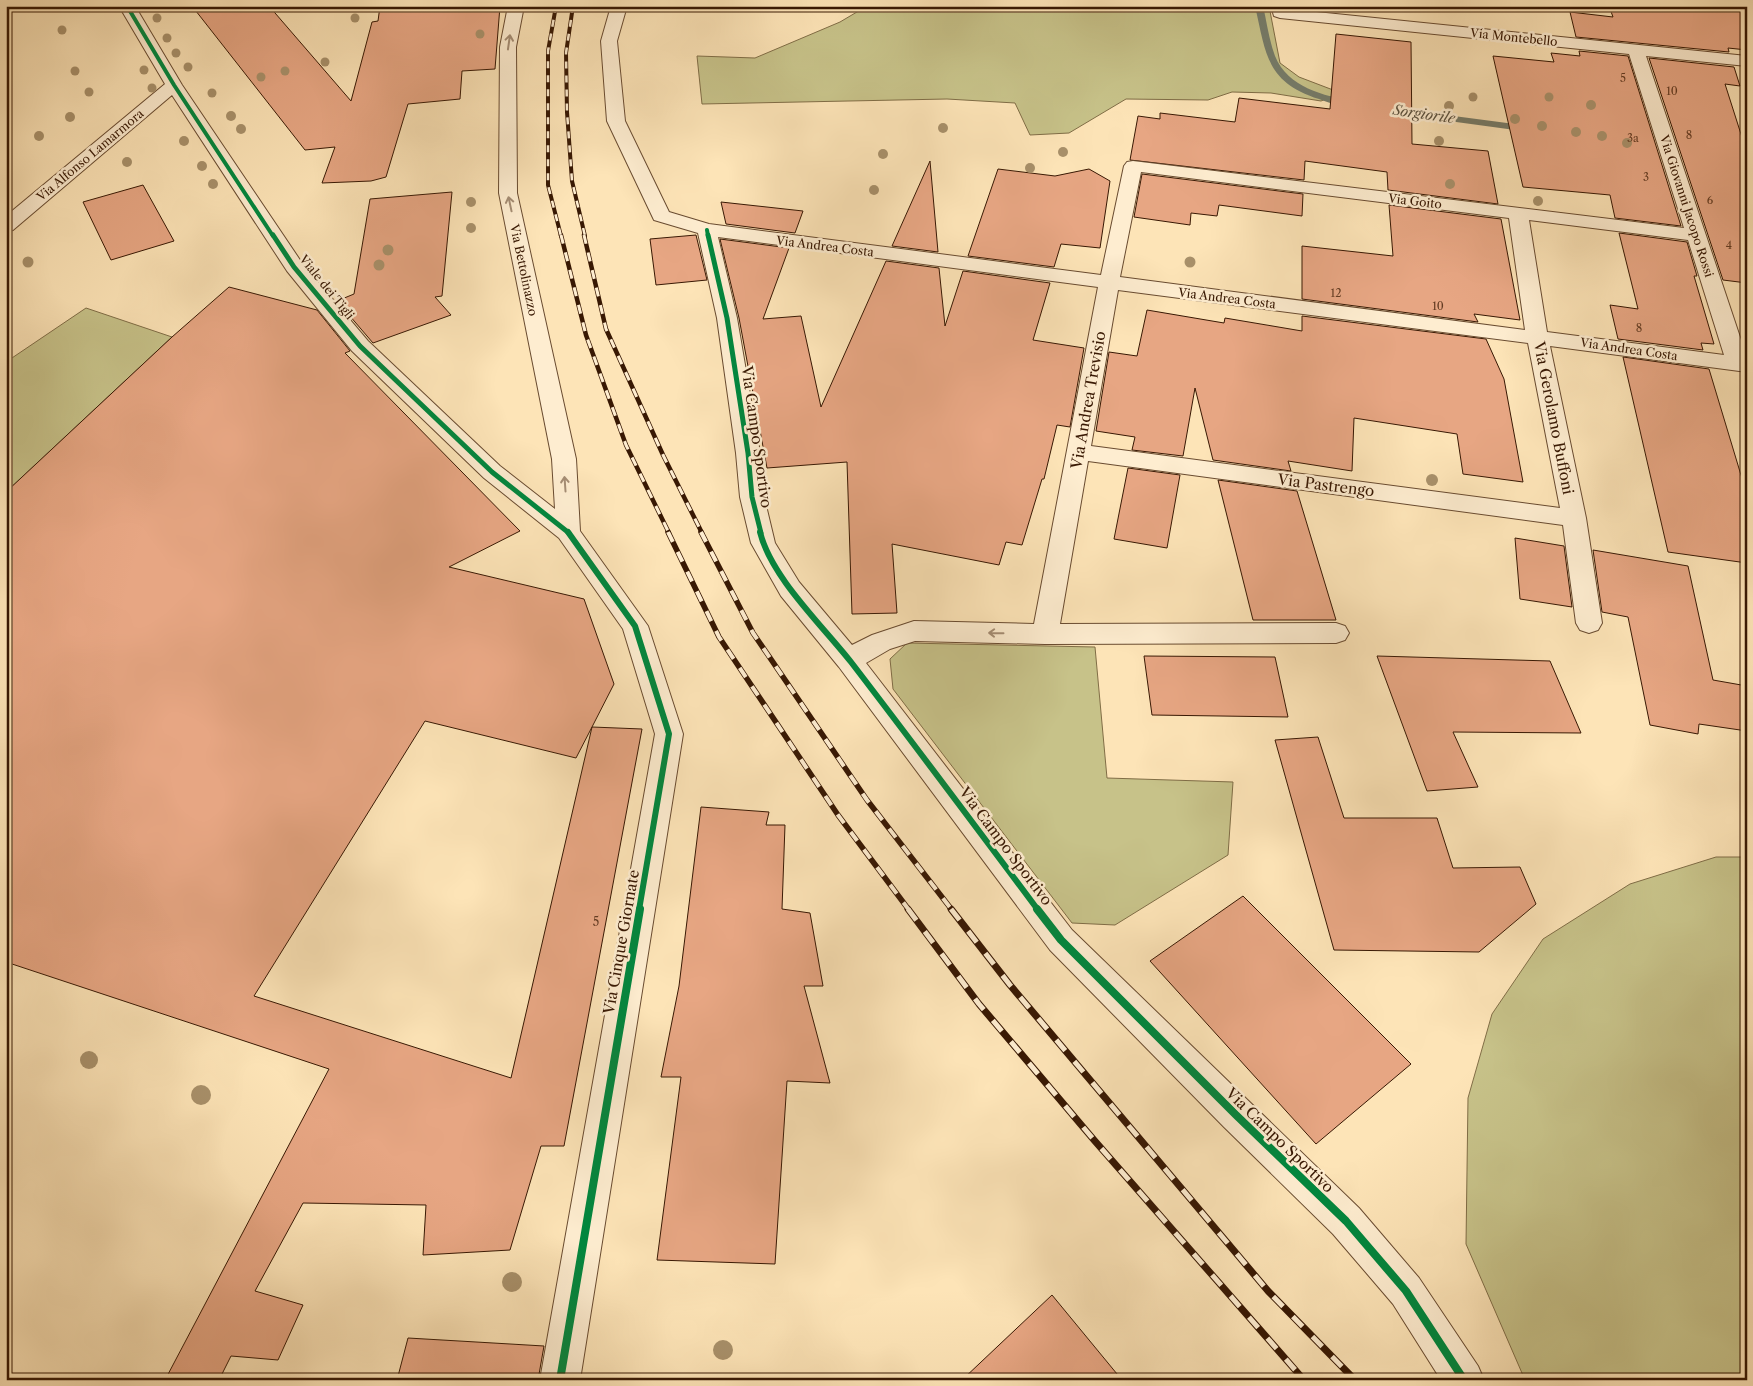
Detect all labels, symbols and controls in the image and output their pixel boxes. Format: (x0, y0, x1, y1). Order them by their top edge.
street label: Via Montebello (1469, 25, 1558, 49)
one-way arrow (505, 34, 515, 50)
house number: 5 (1620, 71, 1626, 85)
house number: 10 (1666, 84, 1678, 98)
water label: Sorgiorile (1391, 101, 1457, 127)
street label: Via Alfonso Lamarmora (33, 105, 147, 205)
house number: 8 (1686, 128, 1692, 142)
house number: 3a (1627, 131, 1639, 145)
street label: Via Giovanni Jacopo Rossi (1657, 132, 1717, 279)
house number: 3 (1643, 170, 1649, 184)
street label: Via Goito (1386, 190, 1443, 212)
house number: 6 (1707, 193, 1714, 207)
one-way arrow (505, 197, 514, 213)
street label: Via Bettolinazzo (507, 222, 541, 317)
street label: Via Andrea Costa (774, 232, 875, 260)
house number: 4 (1726, 238, 1732, 252)
street label: Viale dei Tigli (296, 251, 358, 323)
street label: Via Andrea Costa (1176, 284, 1277, 312)
house number: 12 (1331, 286, 1341, 300)
house number: 10 (1432, 299, 1444, 313)
house number: 8 (1636, 321, 1642, 335)
street label: Via Andrea Trevisio (1066, 330, 1109, 471)
street label: Via Andrea Costa (1578, 335, 1679, 363)
street label: Via Gerolamo Buffoni (1530, 339, 1578, 497)
street label: Via Campo Sportivo (737, 364, 776, 509)
street label: Via Pastrengo (1276, 470, 1376, 500)
one-way arrow (561, 476, 570, 492)
one-way arrow (988, 628, 1004, 638)
street label: Via Campo Sportivo (955, 782, 1057, 909)
street label: Via Cinque Giornate (599, 868, 643, 1017)
house number: 5 (593, 914, 599, 929)
street label: Via Campo Sportivo (1221, 1083, 1338, 1197)

